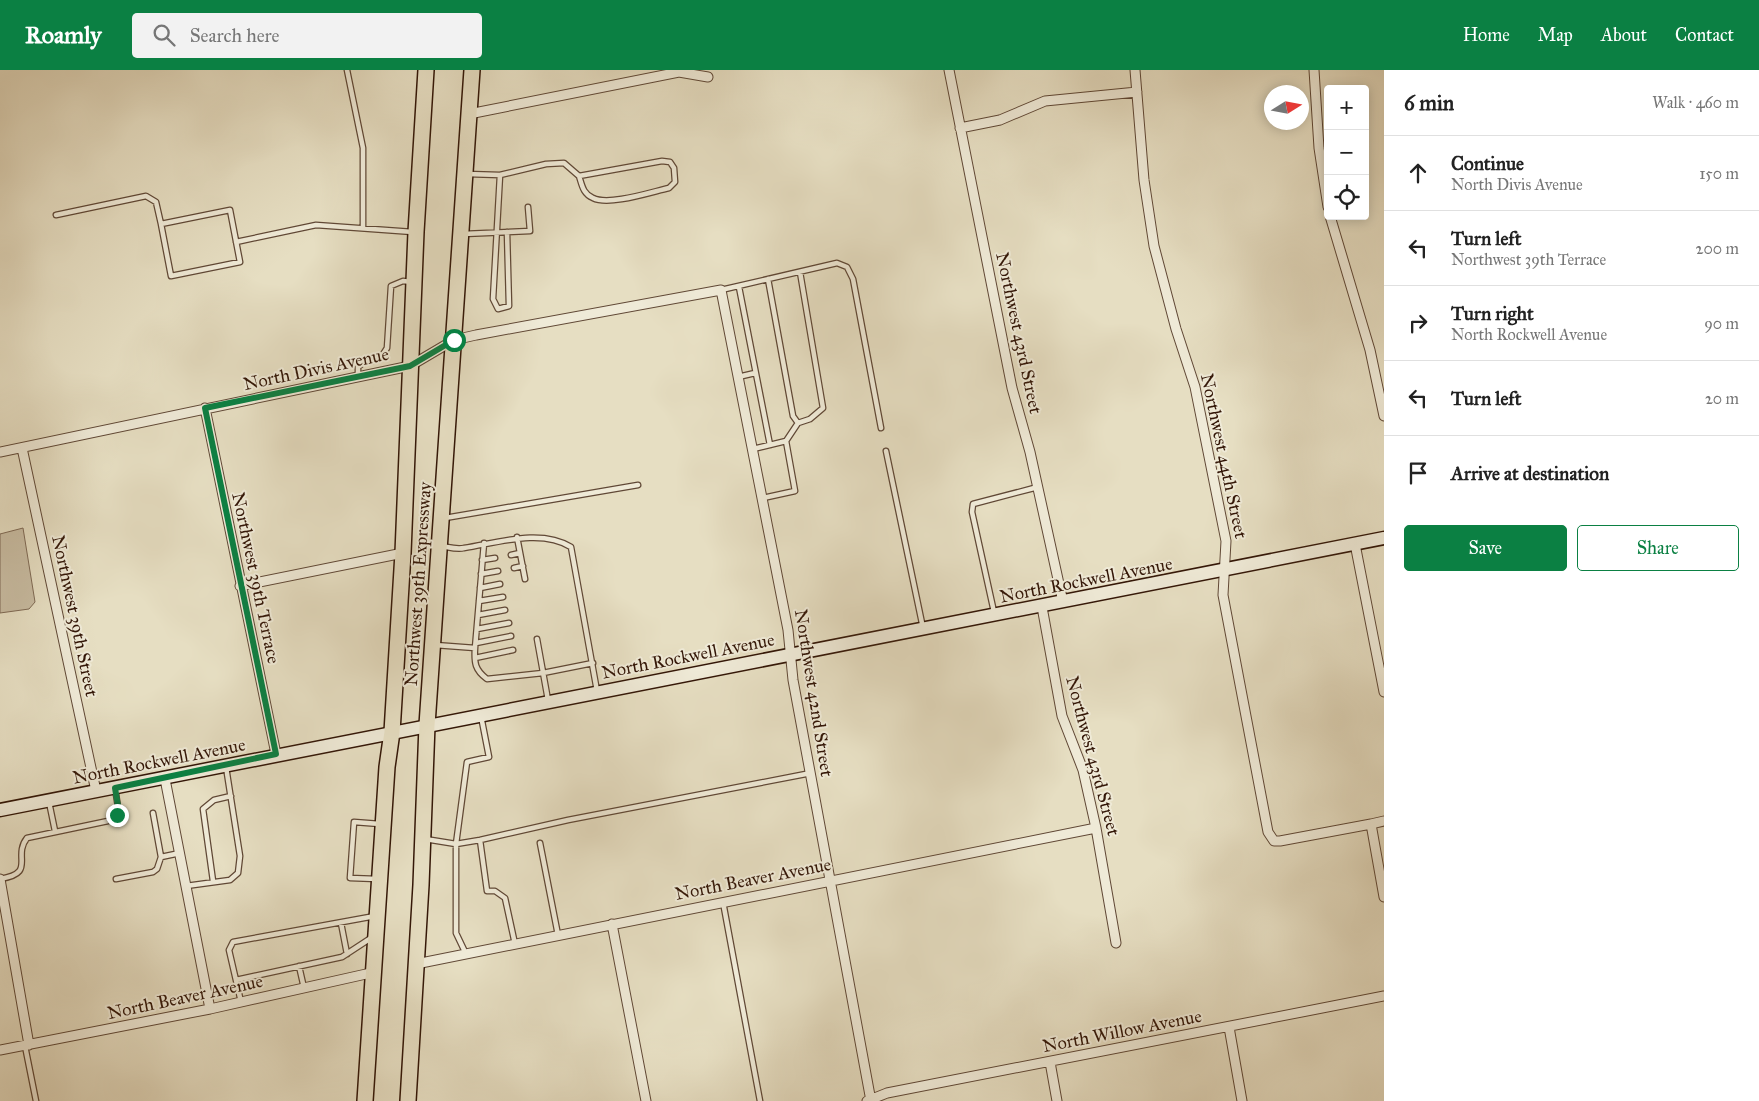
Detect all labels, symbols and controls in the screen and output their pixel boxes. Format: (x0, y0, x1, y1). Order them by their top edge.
search box (132, 13, 482, 58)
text: Roamly (25, 20, 102, 50)
icon: search (150, 21, 178, 49)
text: Search here (190, 24, 280, 47)
text: Home (1463, 24, 1510, 46)
text: Map (1538, 24, 1573, 46)
text: About (1601, 24, 1647, 46)
text: Contact (1675, 24, 1734, 46)
north arrow (1264, 85, 1309, 130)
map controls (1324, 85, 1369, 220)
button: + (1324, 85, 1369, 130)
text: 6 min (1404, 90, 1454, 116)
text: Walk · 460 m (1652, 93, 1739, 112)
button: − (1324, 130, 1369, 175)
text: Continue (1451, 152, 1524, 175)
icon: ahead (1404, 159, 1432, 187)
text: 150 m (1699, 164, 1739, 183)
button: locate (1324, 175, 1369, 220)
text: North Divis Avenue (1451, 175, 1583, 194)
text: Turn left (1451, 227, 1521, 250)
icon: left (1404, 234, 1432, 262)
text: 200 m (1696, 239, 1739, 258)
street label: Northwest 43rd Street (991, 250, 1047, 416)
text: Northwest 39th Terrace (1451, 250, 1606, 269)
text: Turn right (1451, 302, 1534, 325)
icon: right (1404, 309, 1432, 337)
text: 90 m (1704, 314, 1739, 333)
text: North Rockwell Avenue (1451, 325, 1607, 344)
route start (443, 329, 466, 352)
street label: North Divis Avenue (241, 343, 391, 395)
street label: Northwest 44th Street (1196, 372, 1252, 541)
icon: left (1404, 384, 1432, 412)
text: Turn left (1451, 387, 1521, 410)
text: 20 m (1705, 389, 1739, 408)
icon: arrive (1404, 459, 1432, 487)
text: Arrive at destination (1451, 462, 1609, 485)
street label: Northwest 39th Expressway (400, 481, 436, 687)
street label: Northwest 39th Terrace (227, 490, 285, 666)
button: Save (1404, 525, 1567, 571)
button: Share (1577, 525, 1739, 571)
street label: Northwest 39th Street (47, 533, 103, 700)
street label: North Rockwell Avenue (998, 552, 1174, 608)
street label: Northwest 42nd Street (790, 608, 838, 779)
street label: North Rockwell Avenue (600, 628, 776, 684)
street label: Northwest 43rd Street (1061, 674, 1125, 839)
street label: North Rockwell Avenue (71, 733, 247, 789)
route end (106, 804, 129, 827)
street label: North Beaver Avenue (673, 853, 833, 905)
street label: North Beaver Avenue (105, 970, 265, 1024)
street label: North Willow Avenue (1041, 1005, 1203, 1057)

